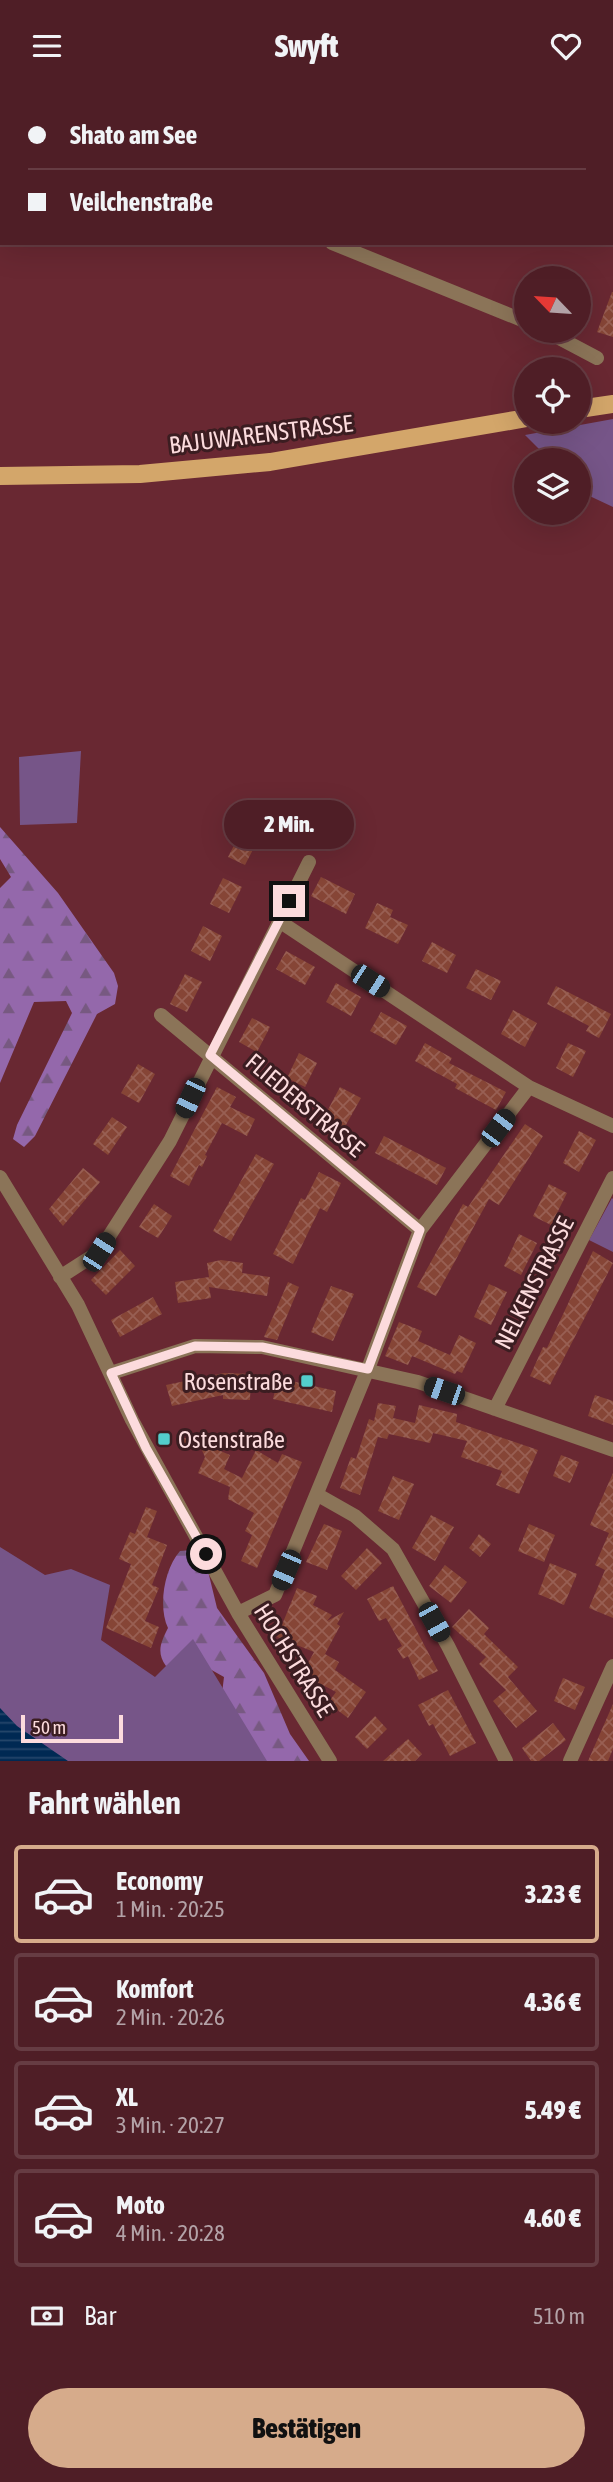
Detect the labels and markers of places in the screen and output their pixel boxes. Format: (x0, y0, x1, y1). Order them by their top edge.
place label: Rosenstraße (183, 1368, 293, 1395)
marker: Rosenstraße (299, 1373, 315, 1389)
place label: Ostenstraße (178, 1426, 285, 1453)
marker: Ostenstraße (156, 1431, 172, 1447)

